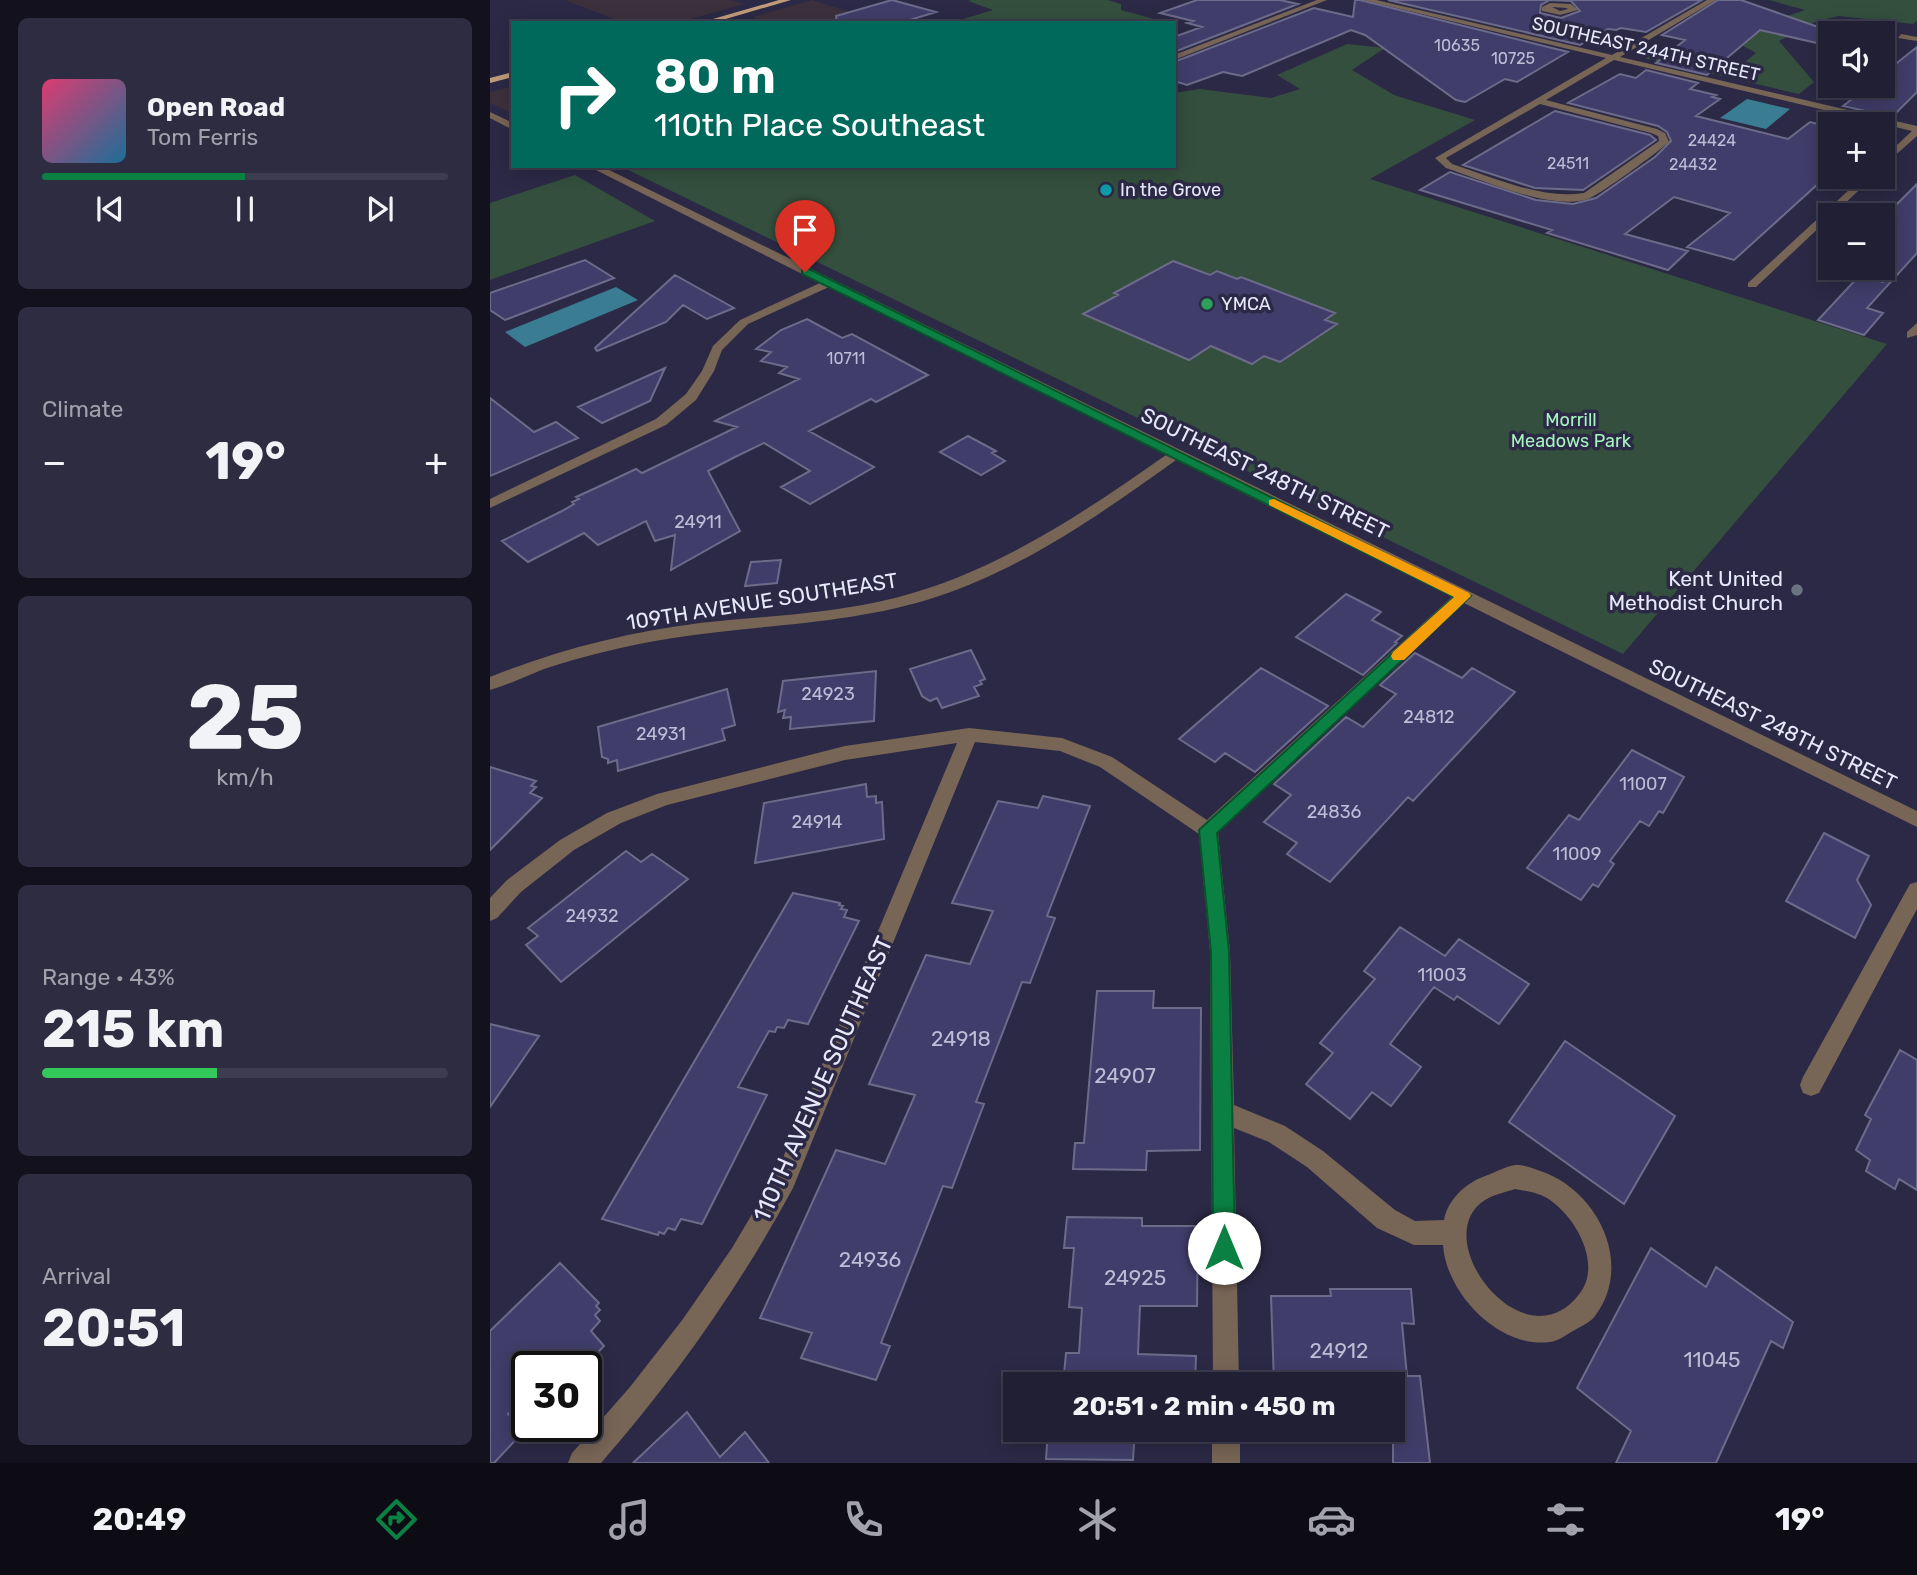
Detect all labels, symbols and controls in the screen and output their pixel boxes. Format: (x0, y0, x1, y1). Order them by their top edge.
street label: SOUTHEAST 244TH STREET (1530, 12, 1762, 86)
map controls (1818, 21, 1895, 280)
button: sound (1818, 21, 1895, 98)
house number: 10635 (1434, 36, 1480, 55)
text: 80 m (654, 47, 776, 105)
icon: right (539, 49, 630, 140)
house number: 10725 (1491, 49, 1535, 68)
text: Open Road (147, 92, 285, 123)
text: 110th Place Southeast (654, 106, 985, 144)
button: + (1818, 112, 1895, 189)
text: Tom Ferris (147, 123, 258, 151)
house number: 24424 (1688, 131, 1736, 150)
house number: 24511 (1547, 154, 1589, 173)
house number: 24432 (1669, 155, 1717, 174)
place label: In the Grove (1120, 179, 1221, 201)
marker: In the Grove (1098, 182, 1114, 198)
icon: previous (91, 190, 129, 228)
icon: pause (226, 190, 264, 228)
icon: next (361, 190, 399, 228)
pin (775, 200, 835, 272)
button: − (1818, 203, 1895, 280)
icon: arrive (786, 211, 824, 249)
place label: YMCA (1221, 293, 1271, 315)
marker: YMCA (1199, 296, 1215, 312)
house number: 10711 (827, 349, 865, 368)
text: Climate (42, 395, 123, 423)
street label: SOUTHEAST 248TH STREET (1137, 402, 1393, 544)
park label: Morrill Meadows Park (1511, 409, 1632, 452)
text: 19° (205, 430, 286, 492)
text: − (42, 439, 67, 485)
text: + (424, 439, 448, 485)
house number: 24911 (674, 511, 722, 533)
place label: Kent United Methodist Church (1608, 566, 1783, 615)
street label: 109TH AVENUE SOUTHEAST (625, 567, 899, 635)
marker: Kent United Methodist Church (1789, 582, 1805, 598)
street label: SOUTHEAST 248TH STREET (1645, 653, 1901, 795)
text: 25 (186, 663, 304, 771)
house number: 24923 (801, 683, 855, 705)
house number: 24812 (1403, 706, 1455, 728)
house number: 24931 (636, 723, 686, 745)
text: km/h (216, 763, 274, 791)
house number: 11007 (1619, 773, 1667, 795)
house number: 24836 (1307, 801, 1361, 823)
house number: 24914 (792, 811, 842, 833)
house number: 11009 (1553, 843, 1601, 865)
house number: 24932 (565, 905, 619, 927)
street label: 110TH AVENUE SOUTHEAST (747, 932, 899, 1226)
text: Range · 43% (42, 963, 175, 991)
house number: 11003 (1417, 964, 1467, 986)
text: 215 km (42, 998, 224, 1060)
house number: 24918 (931, 1026, 991, 1051)
house number: 24907 (1094, 1063, 1156, 1088)
position arrow (1187, 1211, 1261, 1285)
house number: 24936 (839, 1247, 901, 1272)
text: Arrival (42, 1262, 111, 1290)
house number: 24925 (1104, 1265, 1166, 1290)
text: 20:51 (42, 1297, 185, 1359)
house number: 24912 (1310, 1338, 1368, 1363)
house number: 11045 (1684, 1347, 1740, 1372)
speed limit sign: 30 (511, 1351, 602, 1442)
text: 20:51 · 2 min · 450 m (1072, 1391, 1336, 1422)
icon: directions (372, 1495, 421, 1544)
icon: music (605, 1495, 654, 1544)
icon: phone (839, 1495, 888, 1544)
icon: climate (1073, 1495, 1122, 1544)
icon: car (1307, 1495, 1356, 1544)
icon: filters (1541, 1495, 1590, 1544)
text: 20:49 (92, 1500, 187, 1538)
text: 19° (1775, 1500, 1825, 1538)

